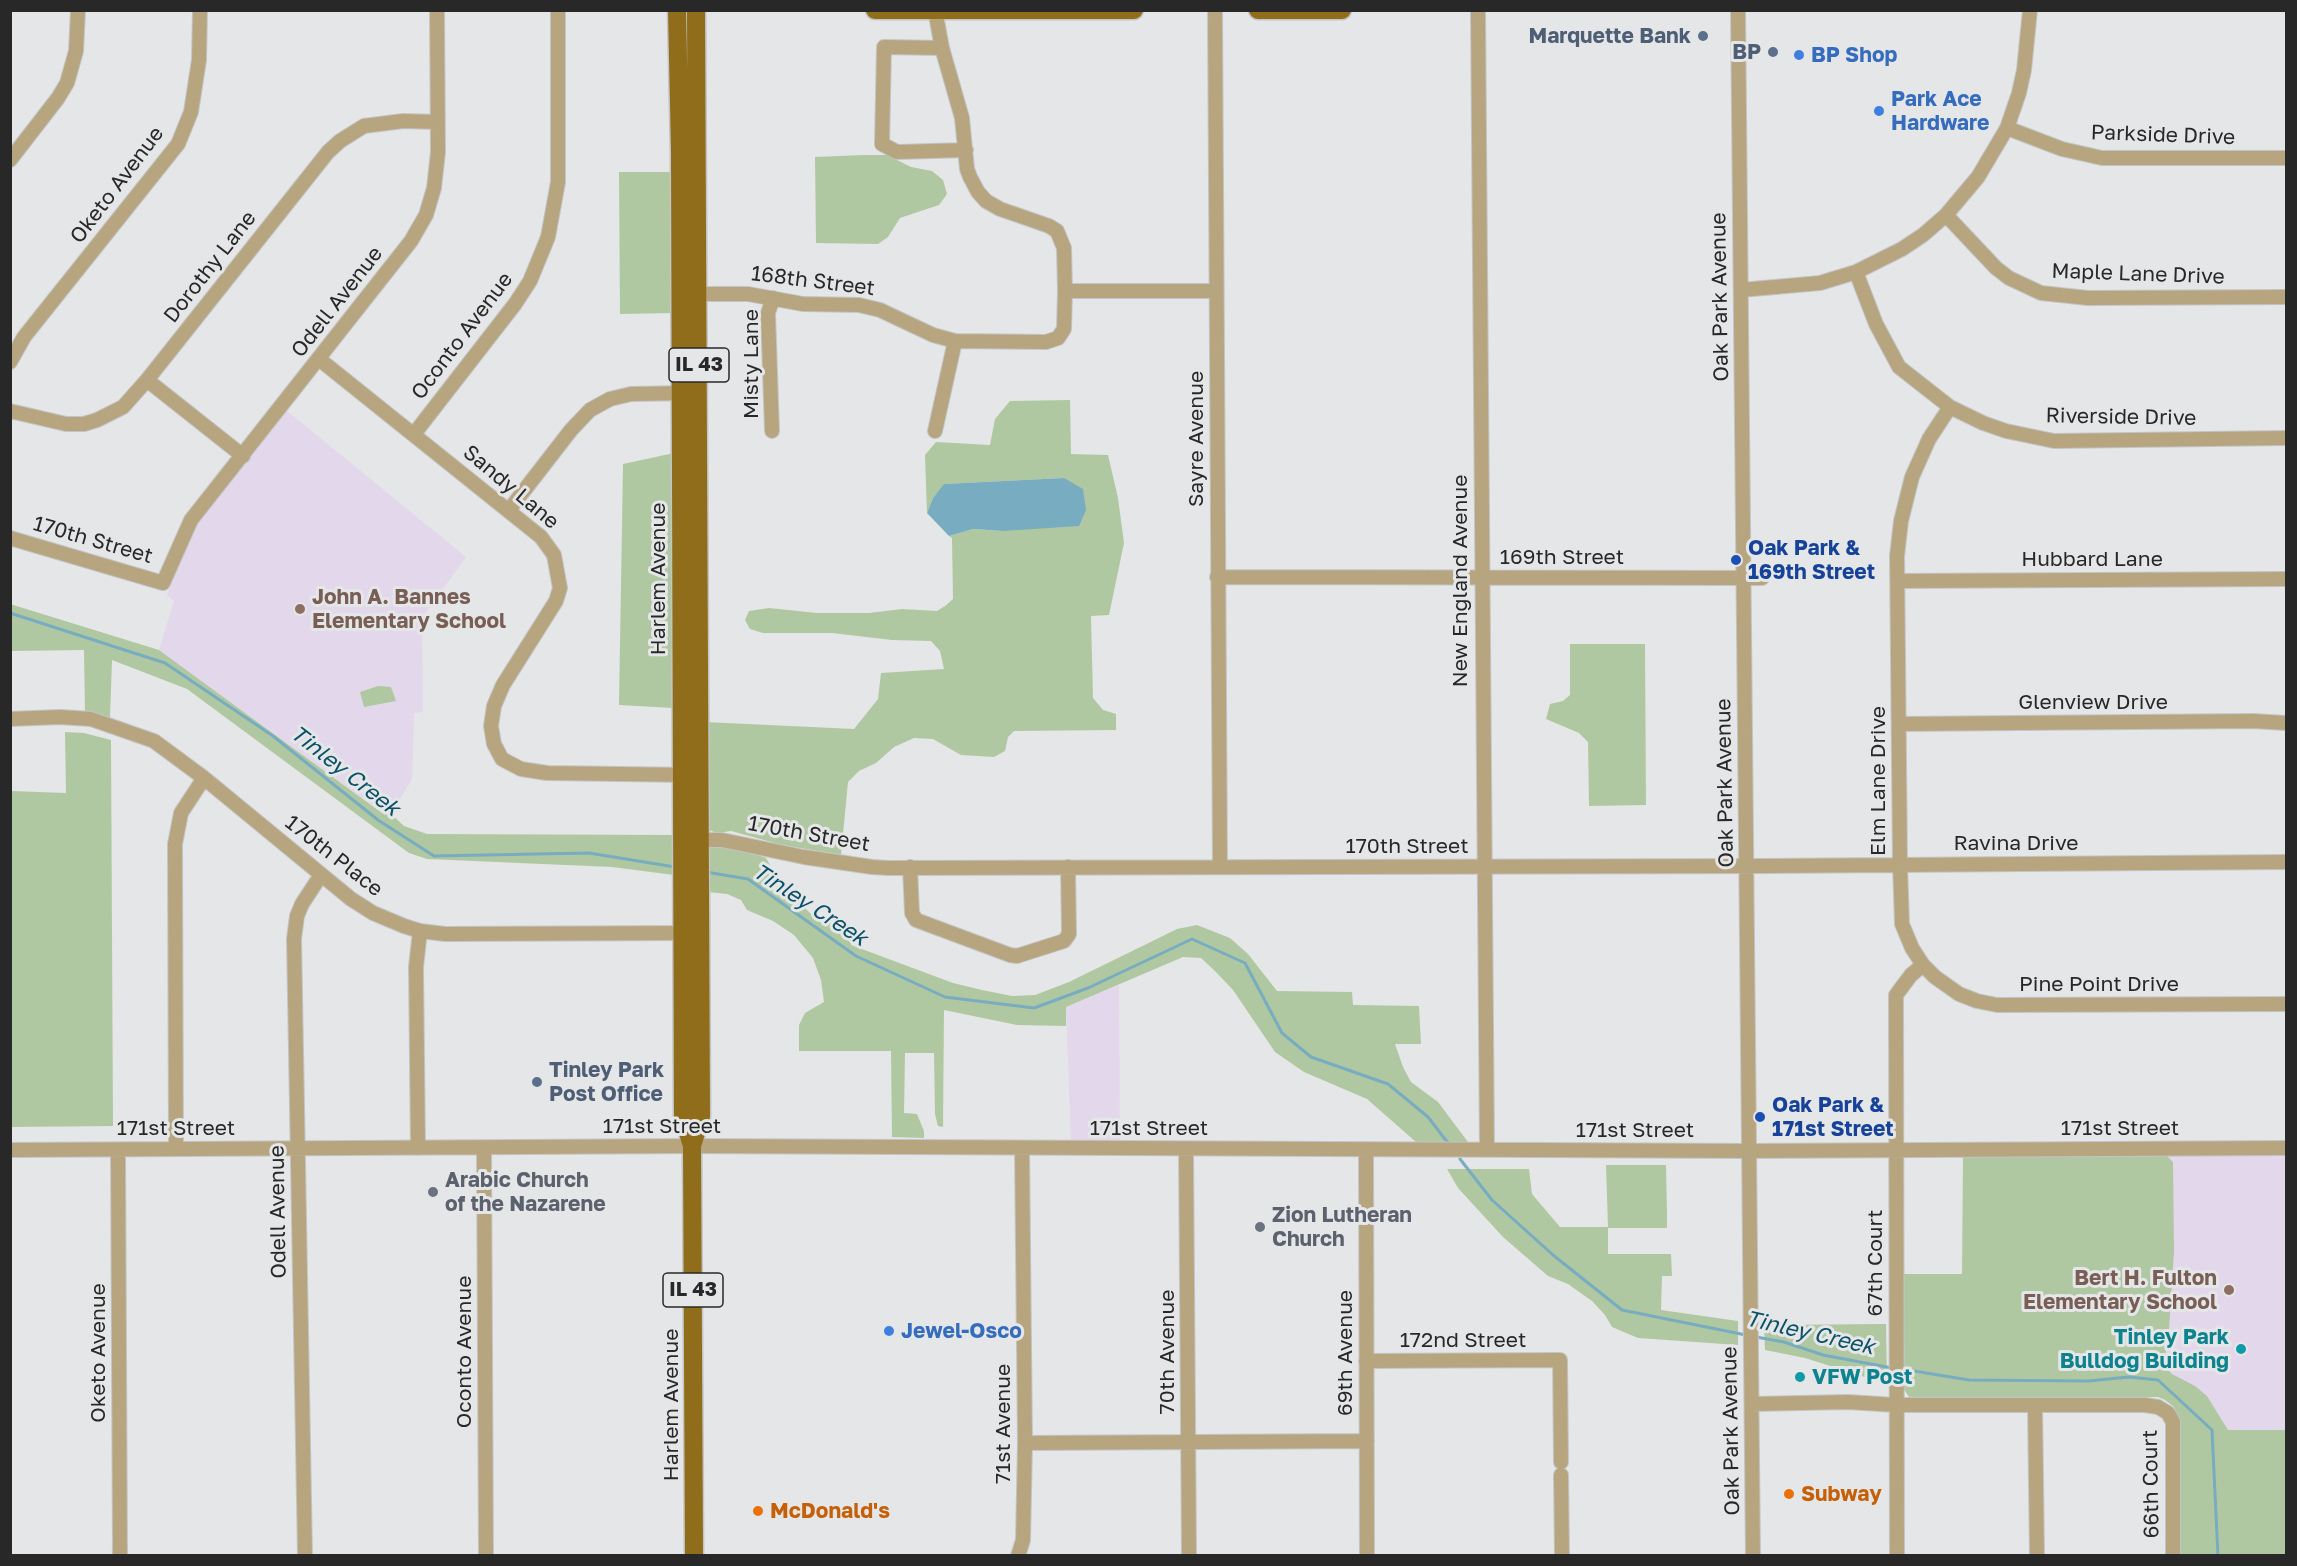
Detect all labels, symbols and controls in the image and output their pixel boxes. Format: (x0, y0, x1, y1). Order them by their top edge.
place label: Marquette Bank (1528, 23, 1691, 49)
marker: Marquette Bank (1696, 29, 1710, 43)
place label: BP (1732, 39, 1761, 65)
place label: BP Shop (1811, 42, 1897, 68)
marker: BP (1766, 45, 1780, 59)
marker: BP Shop (1792, 48, 1806, 62)
place label: Park Ace Hardware (1891, 86, 1989, 136)
marker: Park Ace Hardware (1872, 104, 1886, 118)
street label: Parkside Drive (2090, 120, 2236, 150)
street label: Oketo Avenue (65, 122, 169, 248)
street label: Dorothy Lane (159, 206, 261, 328)
street label: Oak Park Avenue (1706, 212, 1734, 382)
street label: Odell Avenue (286, 242, 388, 362)
street label: Maple Lane Drive (2051, 258, 2225, 290)
street label: 168th Street (750, 261, 876, 301)
street label: Oconto Avenue (406, 267, 518, 405)
street label: Misty Lane (738, 309, 764, 419)
road number: IL 43 (669, 348, 729, 382)
street label: Sayre Avenue (1183, 371, 1209, 507)
street label: Riverside Drive (2045, 403, 2197, 431)
street label: Sandy Lane (458, 440, 564, 534)
street label: New England Avenue (1447, 475, 1473, 687)
street label: Harlem Avenue (645, 503, 671, 655)
street label: 170th Street (30, 511, 156, 569)
place label: Oak Park & 169th Street (1748, 535, 1875, 585)
street label: 169th Street (1500, 544, 1624, 570)
street label: Hubbard Lane (2021, 546, 2163, 572)
marker: Oak Park & 169th Street (1729, 553, 1743, 567)
place label: John A. Bannes Elementary School (312, 584, 506, 634)
marker: John A. Bannes Elementary School (293, 602, 307, 616)
street label: Glenview Drive (2018, 689, 2168, 715)
street label: Oak Park Avenue (1711, 698, 1739, 868)
street label: Elm Lane Drive (1865, 706, 1891, 856)
water label: Tinley Creek (285, 720, 405, 822)
street label: 170th Place (280, 810, 388, 902)
street label: 170th Street (746, 811, 872, 857)
street label: Ravina Drive (1954, 830, 2078, 856)
street label: 170th Street (1345, 833, 1469, 859)
water label: Tinley Creek (748, 858, 872, 952)
street label: Pine Point Drive (2019, 971, 2179, 997)
place label: Tinley Park Post Office (549, 1057, 664, 1107)
marker: Tinley Park Post Office (530, 1075, 544, 1089)
place label: Oak Park & 171st Street (1772, 1092, 1894, 1142)
marker: Oak Park & 171st Street (1753, 1110, 1767, 1124)
street label: 171st Street (603, 1113, 721, 1139)
street label: 171st Street (117, 1115, 235, 1141)
street label: 171st Street (1090, 1115, 1208, 1141)
street label: 171st Street (2061, 1115, 2179, 1141)
street label: 171st Street (1576, 1117, 1694, 1143)
street label: Odell Avenue (264, 1145, 292, 1279)
place label: Arabic Church of the Nazarene (445, 1167, 606, 1217)
marker: Arabic Church of the Nazarene (426, 1185, 440, 1199)
place label: Zion Lutheran Church (1272, 1202, 1412, 1252)
street label: 67th Court (1862, 1210, 1888, 1316)
marker: Zion Lutheran Church (1253, 1220, 1267, 1234)
place label: Bert H. Fulton Elementary School (2023, 1265, 2217, 1315)
road number: IL 43 (663, 1273, 723, 1307)
street label: Oconto Avenue (451, 1276, 477, 1428)
street label: Oketo Avenue (85, 1283, 111, 1423)
marker: Bert H. Fulton Elementary School (2222, 1283, 2236, 1297)
street label: 70th Avenue (1154, 1290, 1180, 1414)
street label: 69th Avenue (1332, 1290, 1358, 1416)
water label: Tinley Creek (1743, 1305, 1877, 1361)
place label: Jewel-Osco (901, 1318, 1022, 1344)
marker: Jewel-Osco (882, 1324, 896, 1338)
place label: Tinley Park Bulldog Building (2060, 1324, 2229, 1374)
street label: 172nd Street (1400, 1327, 1526, 1353)
street label: Harlem Avenue (658, 1329, 684, 1481)
marker: Tinley Park Bulldog Building (2234, 1342, 2248, 1356)
street label: Oak Park Avenue (1717, 1346, 1745, 1516)
street label: 71st Avenue (990, 1364, 1016, 1484)
place label: VFW Post (1812, 1364, 1913, 1390)
marker: VFW Post (1793, 1370, 1807, 1384)
street label: 66th Court (2137, 1430, 2165, 1538)
place label: Subway (1801, 1481, 1882, 1507)
marker: Subway (1782, 1487, 1796, 1501)
place label: McDonald's (770, 1498, 890, 1524)
marker: McDonald's (751, 1504, 765, 1518)

